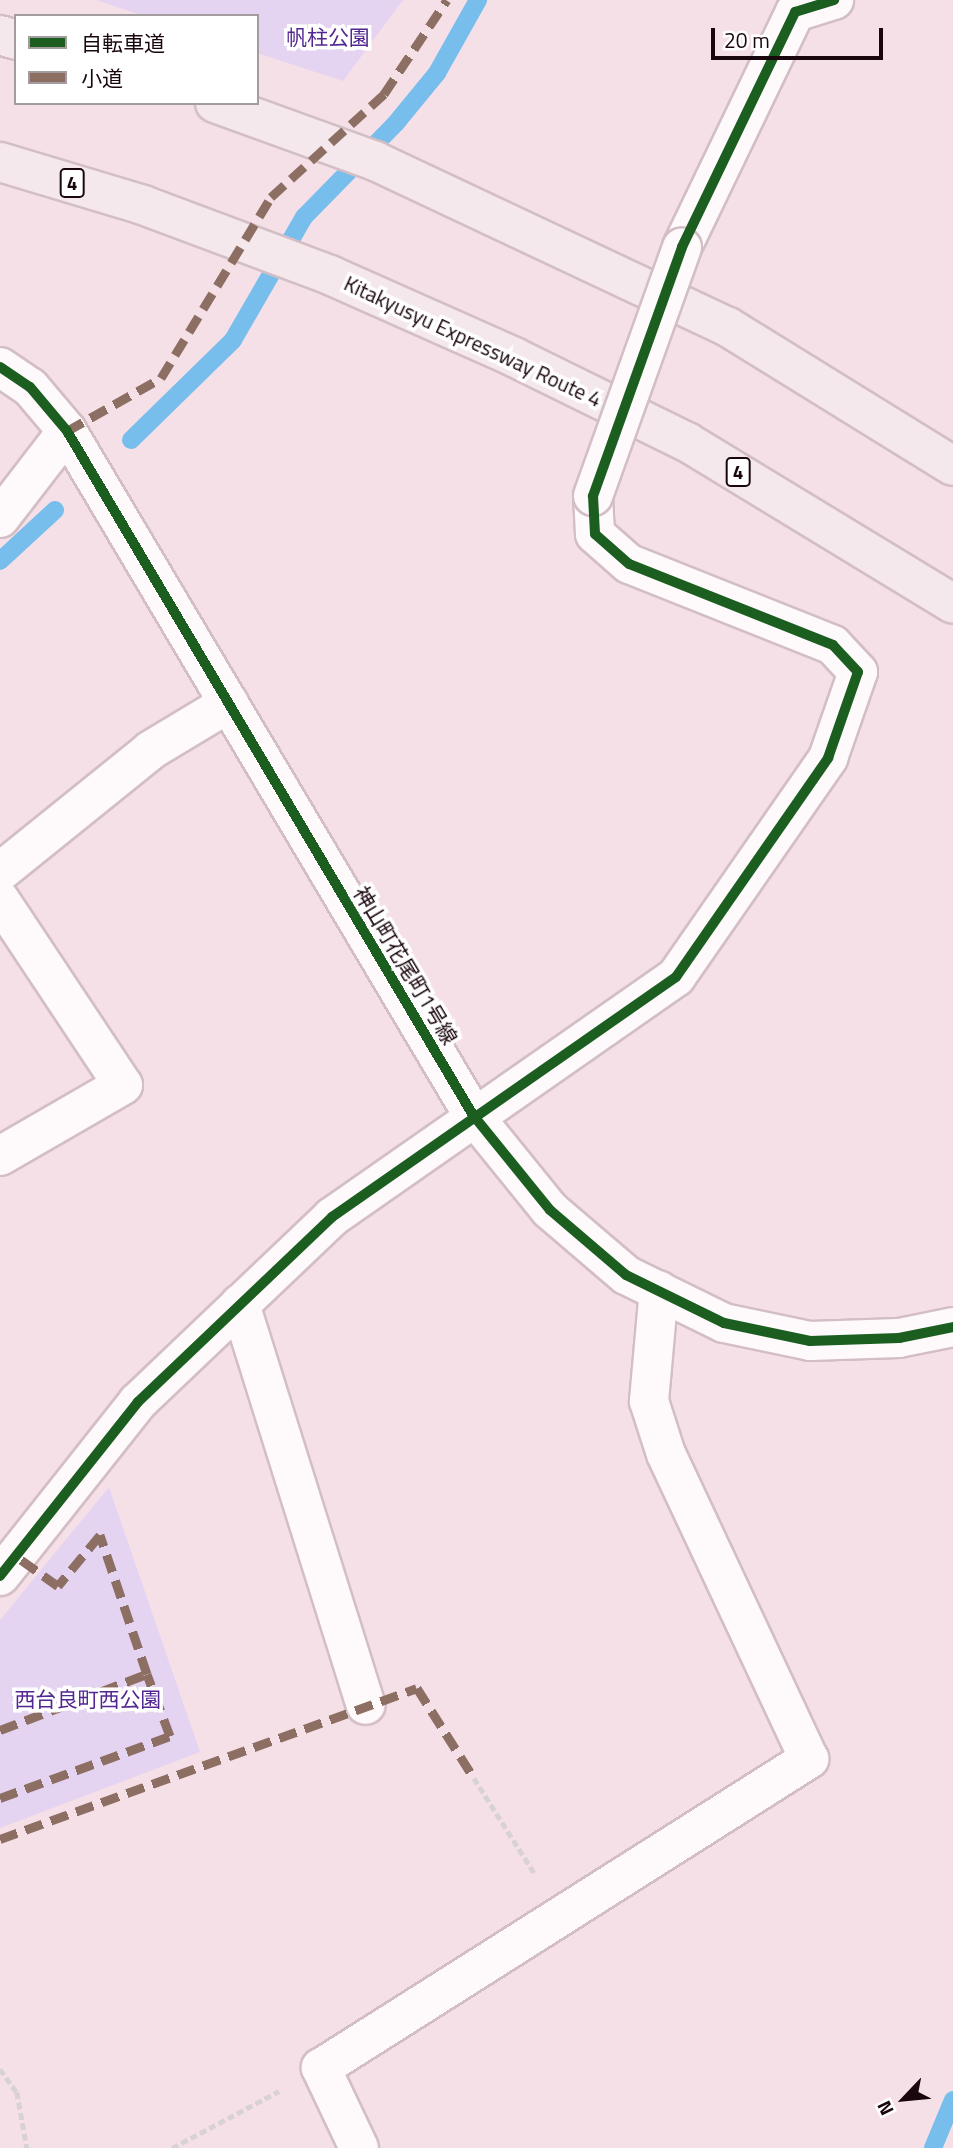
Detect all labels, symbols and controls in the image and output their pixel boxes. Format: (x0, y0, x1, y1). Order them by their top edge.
legend (14, 14, 259, 105)
scale bar (715, 14, 886, 58)
park label: 帆柱公園 (286, 24, 370, 50)
text: 20 m (724, 24, 770, 56)
text: 自転車道 (81, 27, 165, 59)
text: 小道 (81, 62, 123, 94)
road number: 4 (58, 168, 86, 198)
street label: Kitakyusyu Expressway Route 4 (340, 270, 606, 412)
road number: 4 (724, 457, 752, 488)
street label: 神山町花尾町1号線 (349, 881, 463, 1049)
park label: 西台良町西公園 (15, 1686, 161, 1712)
north arrow (869, 2064, 939, 2134)
text: N (869, 2096, 901, 2121)

